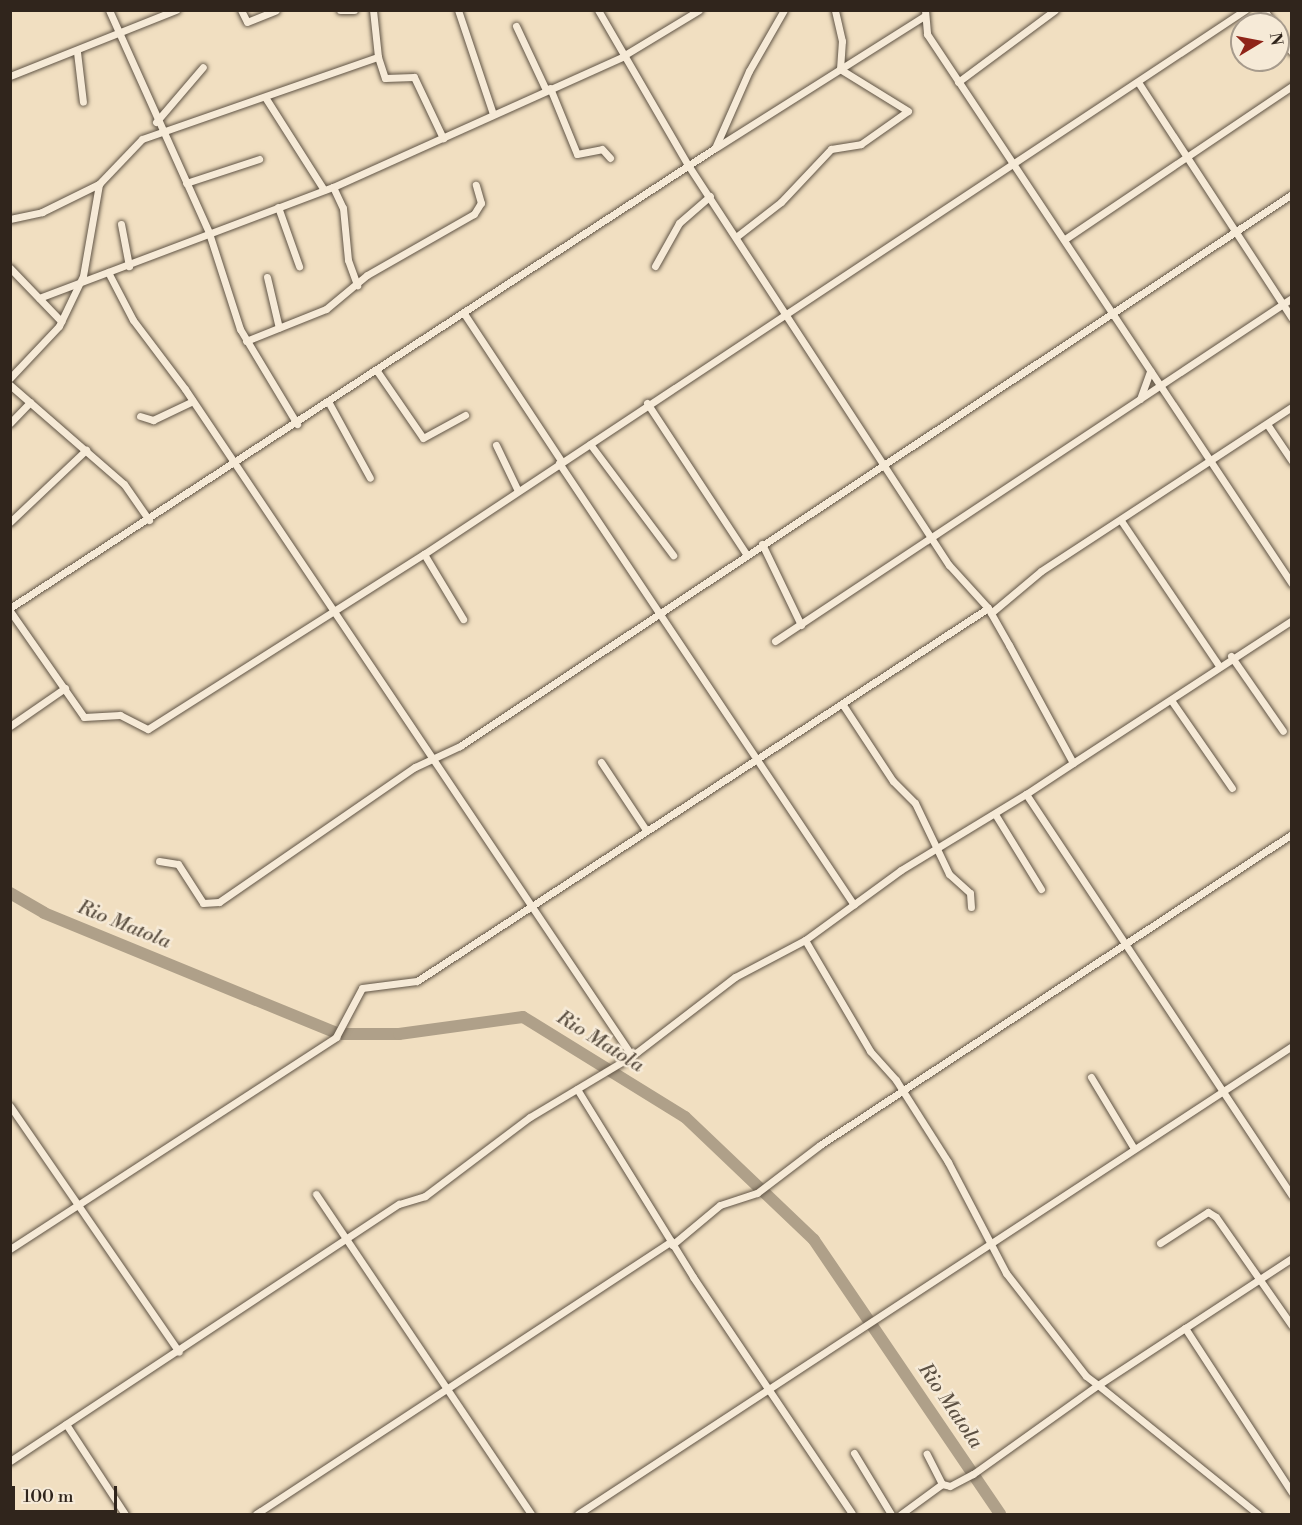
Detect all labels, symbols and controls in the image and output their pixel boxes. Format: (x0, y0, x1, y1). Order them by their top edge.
north arrow (1230, 12, 1290, 72)
text: N (1265, 31, 1287, 47)
water label: Rio Matola (74, 895, 174, 955)
water label: Rio Matola (552, 1006, 648, 1078)
water label: Rio Matola (913, 1359, 987, 1453)
scale bar (15, 1474, 120, 1512)
text: 100 m (23, 1485, 74, 1508)

